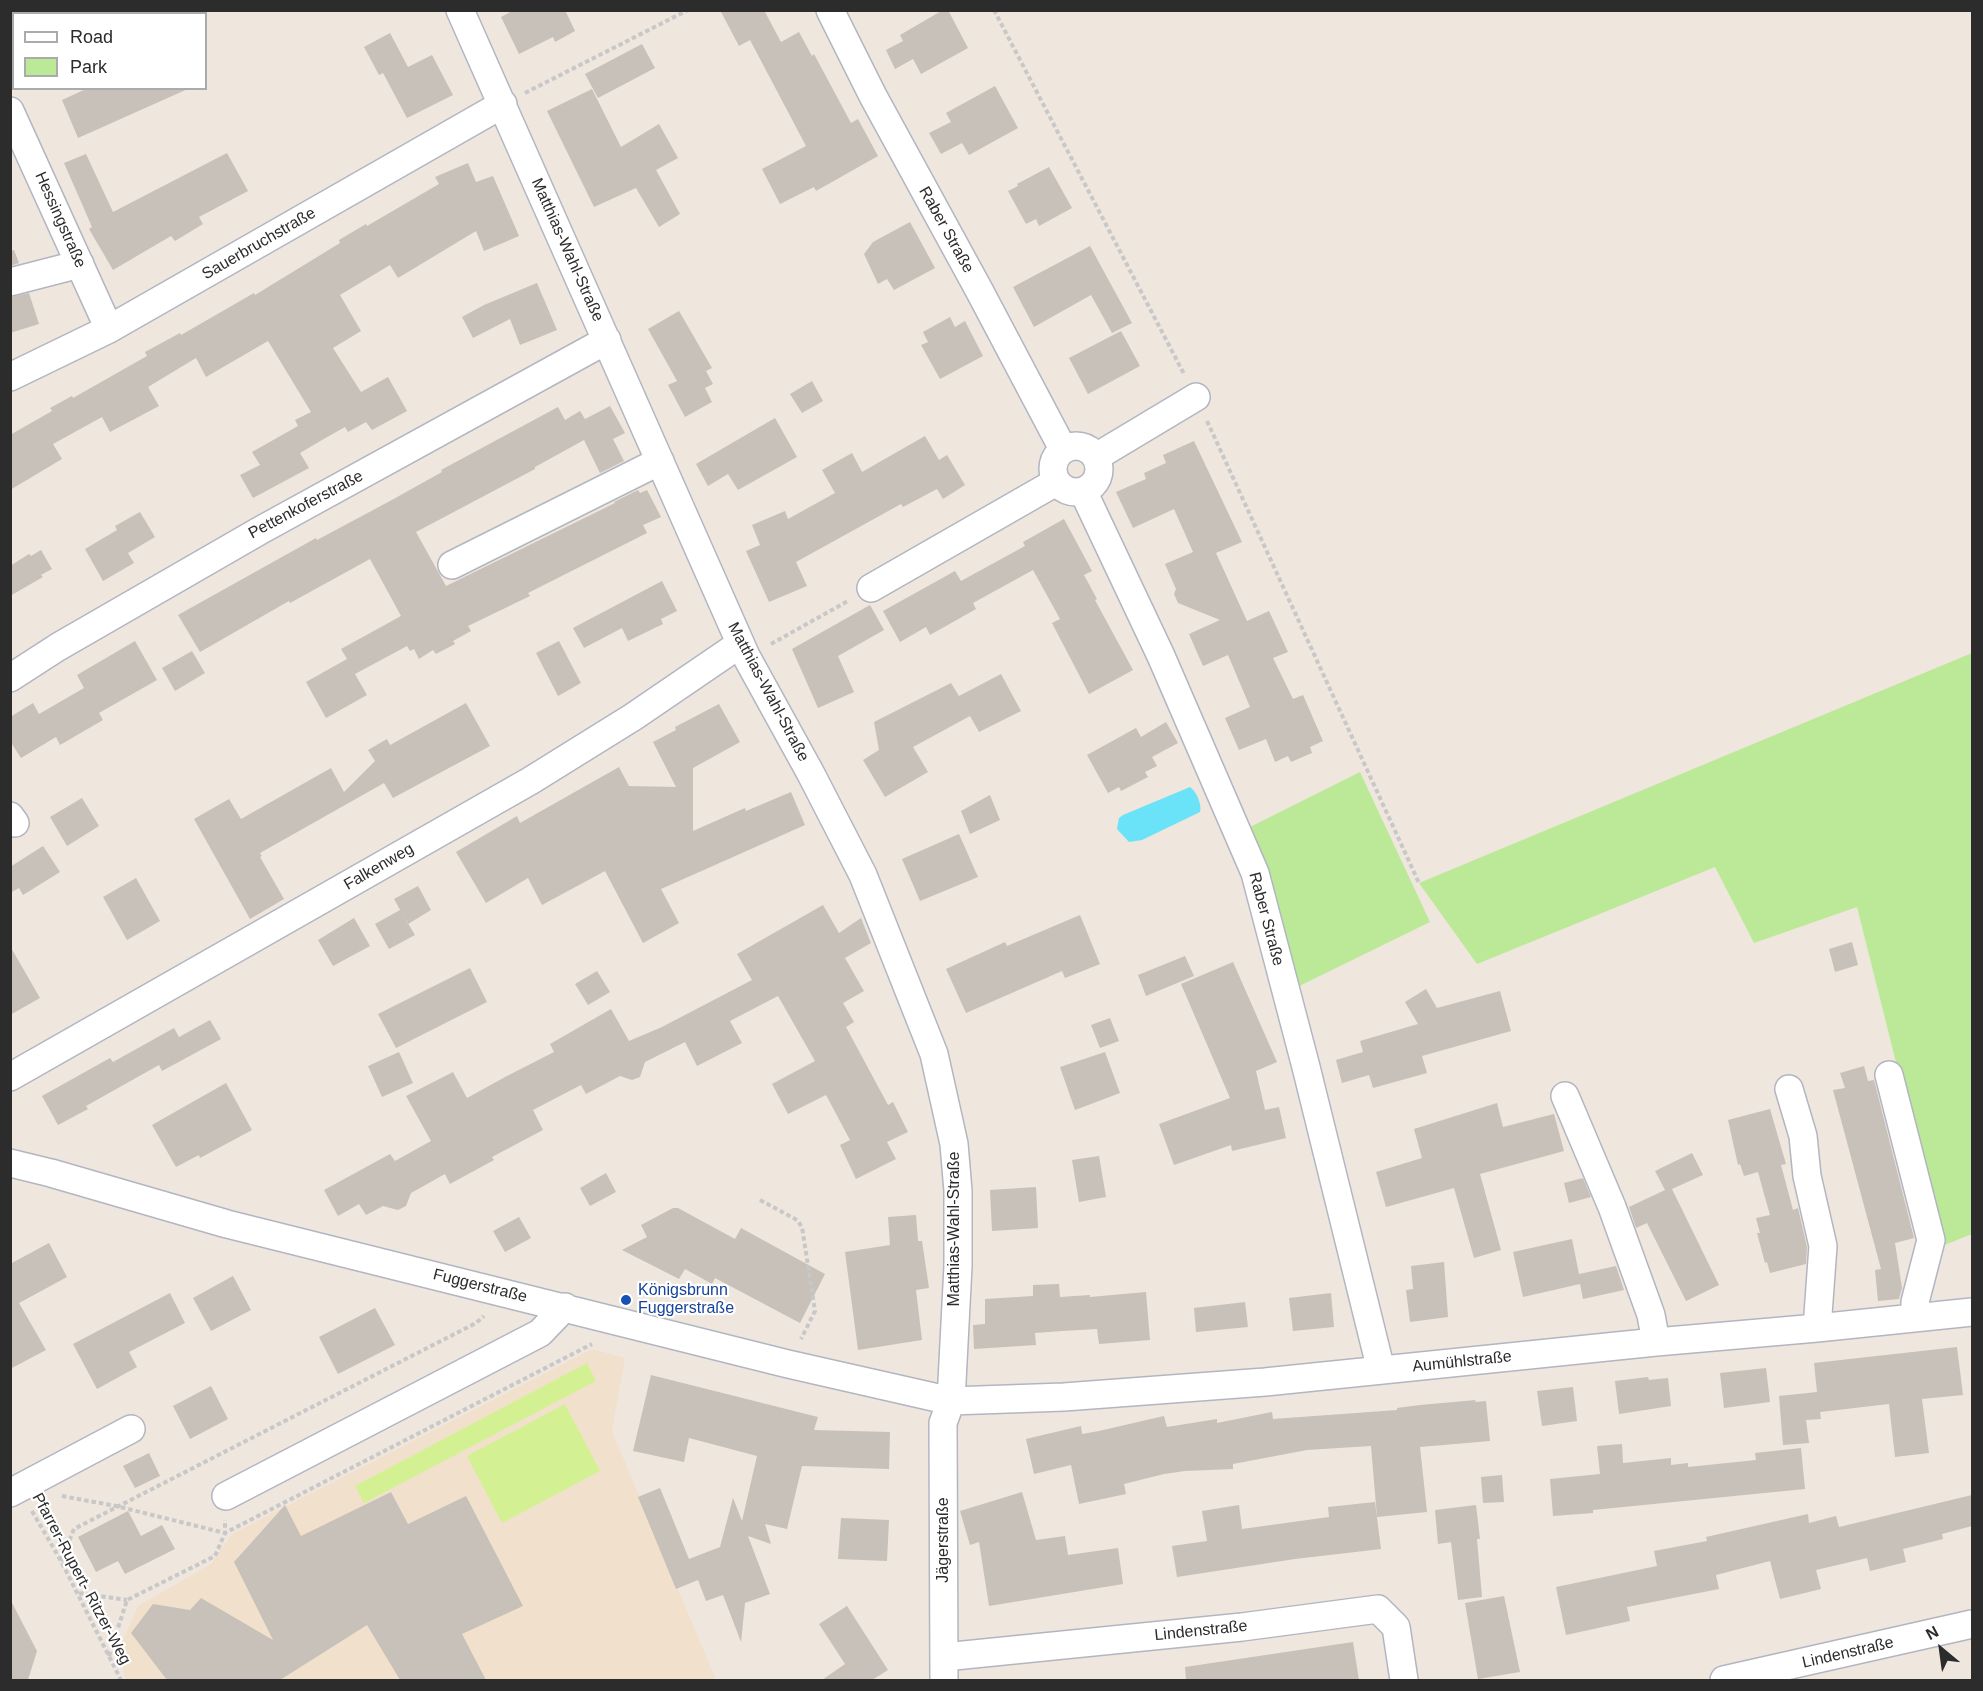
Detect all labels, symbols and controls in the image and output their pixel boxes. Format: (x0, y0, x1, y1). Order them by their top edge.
legend (12, 12, 207, 90)
text: Road (70, 27, 113, 47)
text: Park (70, 57, 107, 77)
street label: Hessingstraße (30, 169, 90, 271)
street label: Matthias-Wahl-Straße (527, 175, 607, 325)
street label: Raber Straße (914, 183, 978, 277)
street label: Sauerbruchstraße (199, 204, 319, 284)
street label: Pettenkoferstraße (245, 467, 367, 543)
street label: Matthias-Wahl-Straße (723, 619, 813, 765)
street label: Falkenweg (341, 839, 417, 895)
street label: Raber Straße (1244, 870, 1288, 968)
street label: Matthias-Wahl-Straße (945, 1152, 965, 1306)
street label: Fuggerstraße (431, 1265, 529, 1307)
place label: Königsbrunn Fuggerstraße (638, 1281, 734, 1319)
marker: Königsbrunn Fuggerstraße (619, 1293, 633, 1307)
street label: Aumühlstraße (1411, 1347, 1513, 1377)
street label: Pfarrer-Rupert- Ritzer-Weg (28, 1490, 134, 1668)
street label: Jägerstraße (934, 1497, 954, 1583)
street label: Lindenstraße (1154, 1617, 1248, 1645)
north arrow (1911, 1619, 1971, 1679)
text: N (1923, 1623, 1941, 1643)
street label: Lindenstraße (1800, 1633, 1896, 1673)

